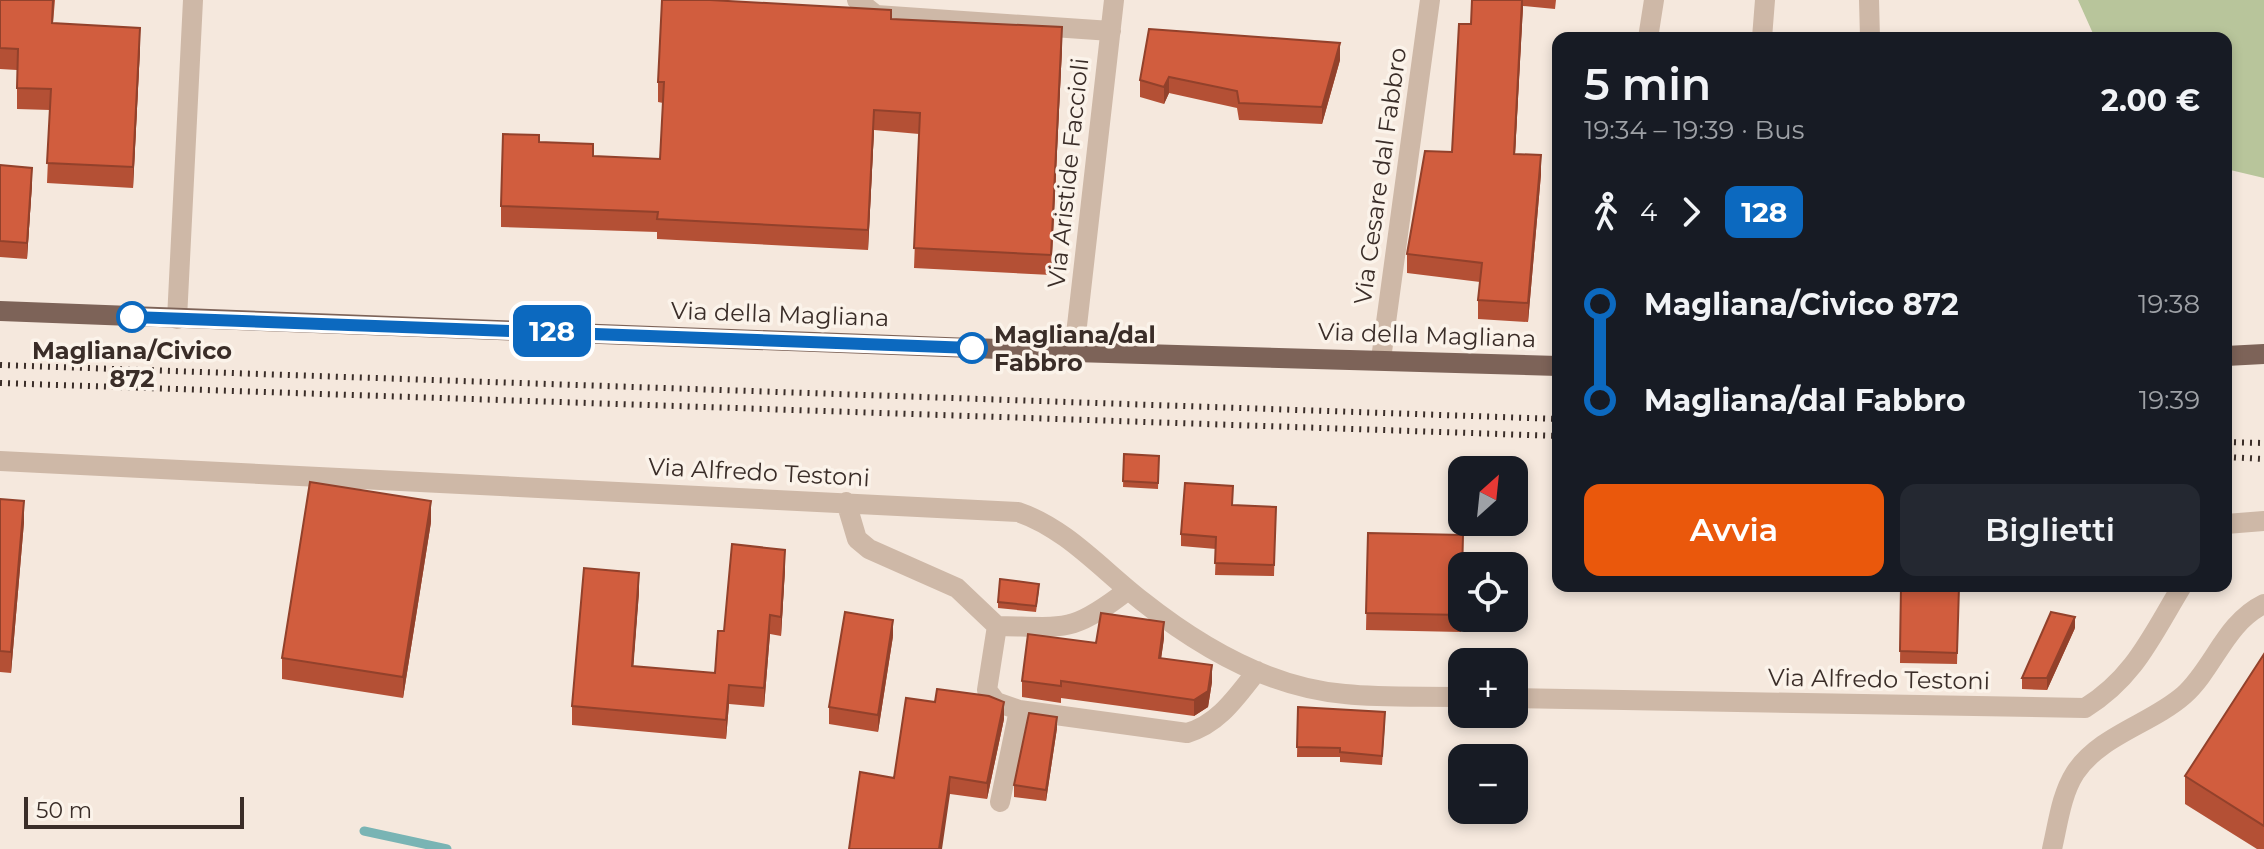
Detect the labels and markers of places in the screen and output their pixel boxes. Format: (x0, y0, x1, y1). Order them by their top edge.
marker: Magliana/Civico 872 (117, 302, 147, 332)
place label: Magliana/dal Fabbro (994, 320, 1156, 377)
marker: Magliana/dal Fabbro (957, 333, 987, 363)
place label: Magliana/Civico 872 (32, 336, 232, 393)

